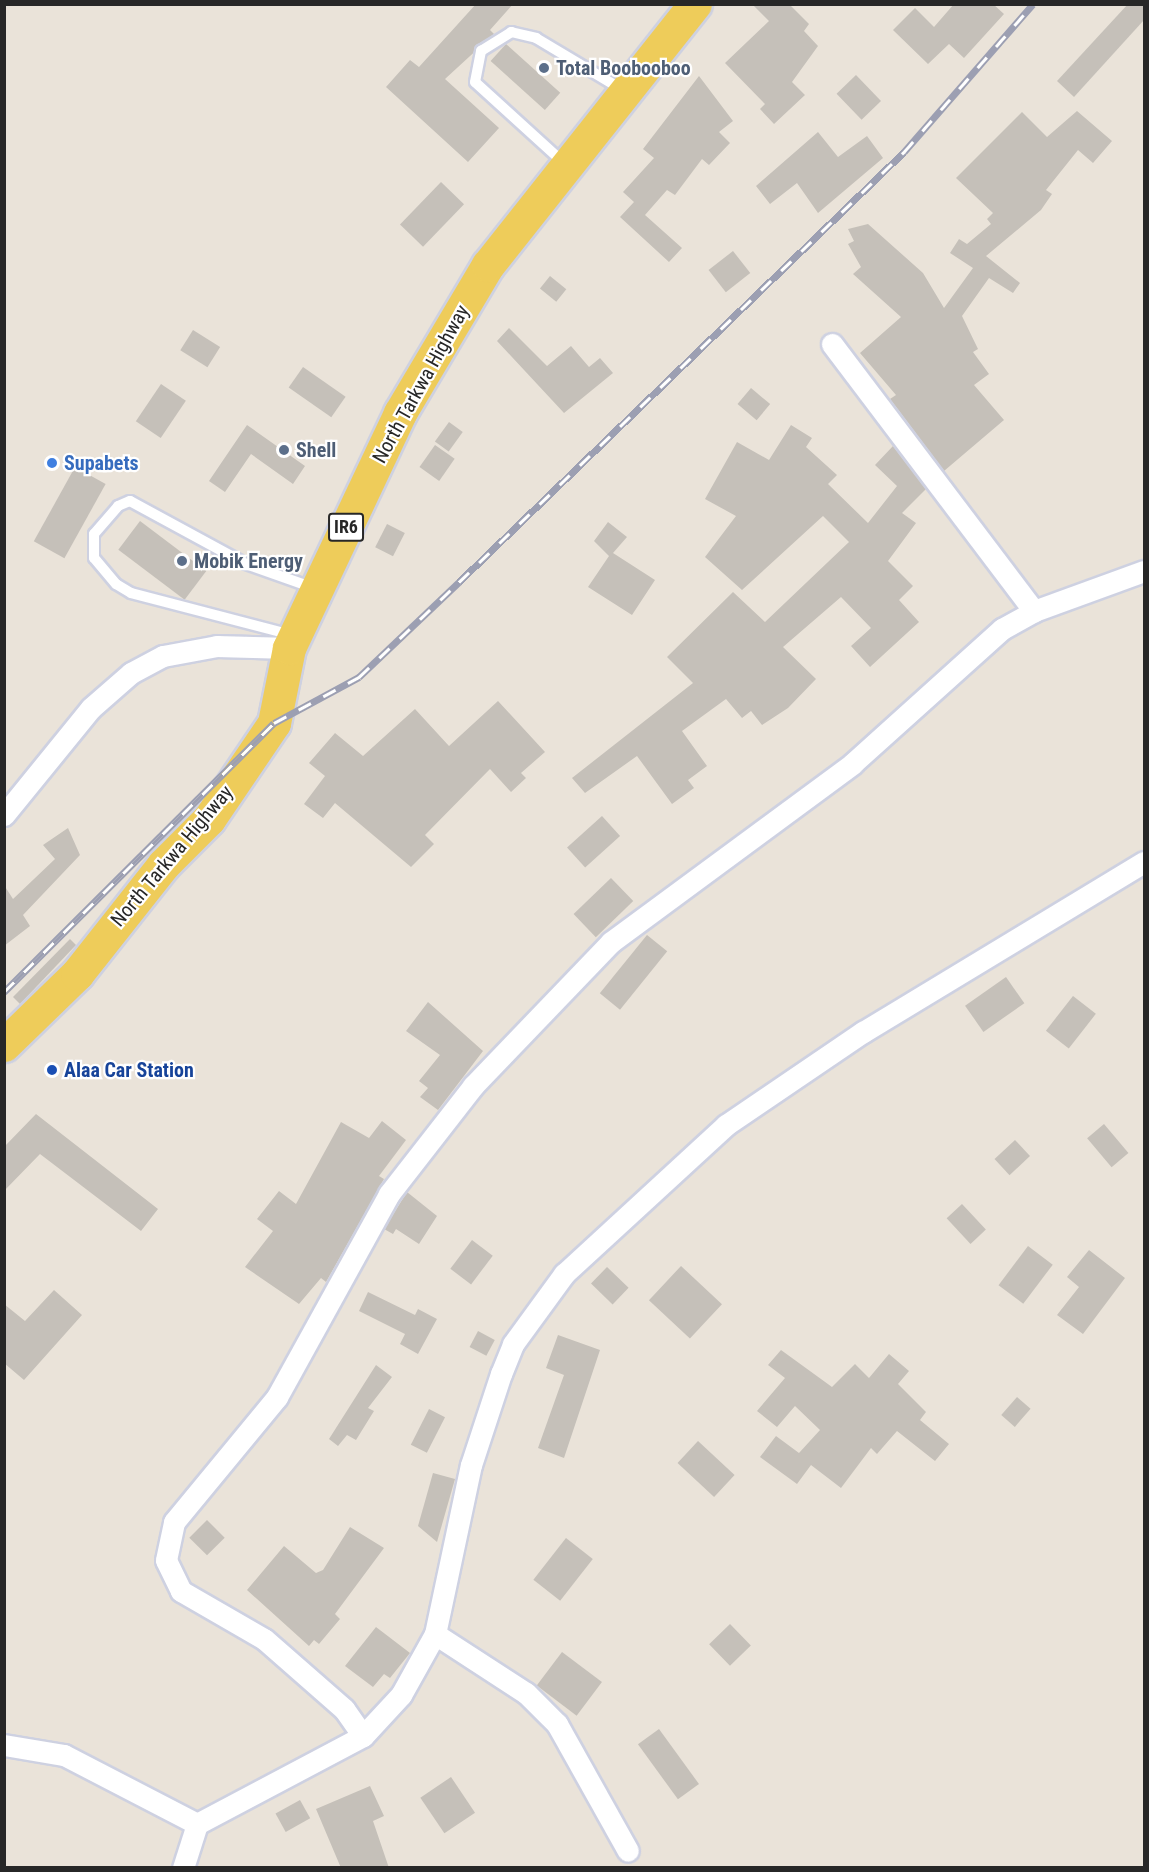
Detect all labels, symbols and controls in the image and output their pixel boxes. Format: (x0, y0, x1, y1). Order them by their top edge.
place label: Total Boobooboo (556, 56, 691, 80)
marker: Total Boobooboo (537, 61, 551, 75)
street label: North Tarkwa Highway (367, 301, 475, 467)
place label: Shell (296, 438, 336, 462)
marker: Shell (277, 443, 291, 457)
place label: Supabets (64, 451, 139, 475)
marker: Supabets (45, 456, 59, 470)
road number: IR6 (328, 512, 364, 542)
place label: Mobik Energy (194, 549, 303, 573)
marker: Mobik Energy (175, 554, 189, 568)
street label: North Tarkwa Highway (106, 780, 238, 932)
place label: Alaa Car Station (64, 1058, 194, 1082)
marker: Alaa Car Station (45, 1063, 59, 1077)

